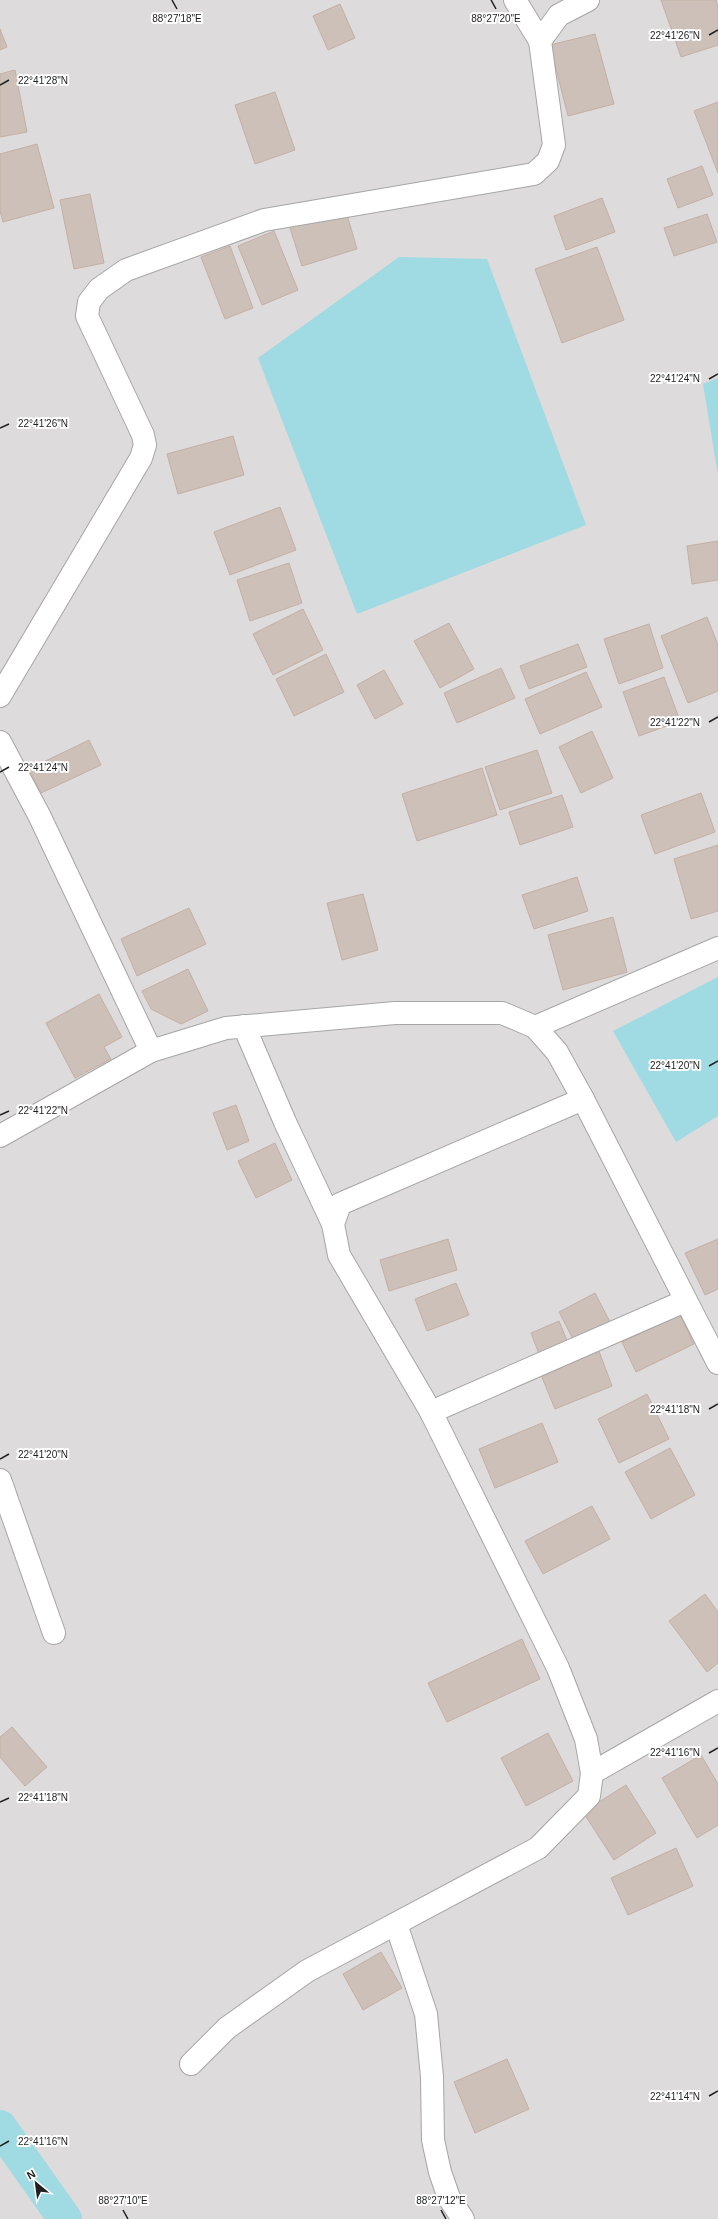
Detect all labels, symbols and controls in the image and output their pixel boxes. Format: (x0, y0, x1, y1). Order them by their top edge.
text: 88°27'18"E (152, 13, 202, 24)
text: 88°27'20"E (471, 13, 521, 24)
text: 22°41'26"N (650, 30, 700, 41)
text: 22°41'28"N (18, 75, 68, 86)
text: 22°41'24"N (650, 373, 700, 384)
text: 22°41'26"N (18, 418, 68, 429)
text: 22°41'22"N (650, 717, 700, 728)
text: 22°41'24"N (18, 762, 68, 773)
text: 22°41'20"N (650, 1060, 700, 1071)
text: 22°41'22"N (18, 1105, 68, 1116)
text: 22°41'18"N (650, 1404, 700, 1415)
text: 22°41'20"N (18, 1449, 68, 1460)
text: 22°41'16"N (650, 1747, 700, 1758)
text: 22°41'18"N (18, 1792, 68, 1803)
text: 22°41'14"N (650, 2091, 700, 2102)
text: 22°41'16"N (18, 2136, 68, 2147)
north arrow (16, 2163, 56, 2203)
text: N (25, 2167, 38, 2181)
text: 88°27'10"E (98, 2195, 148, 2206)
text: 88°27'12"E (416, 2195, 466, 2206)

